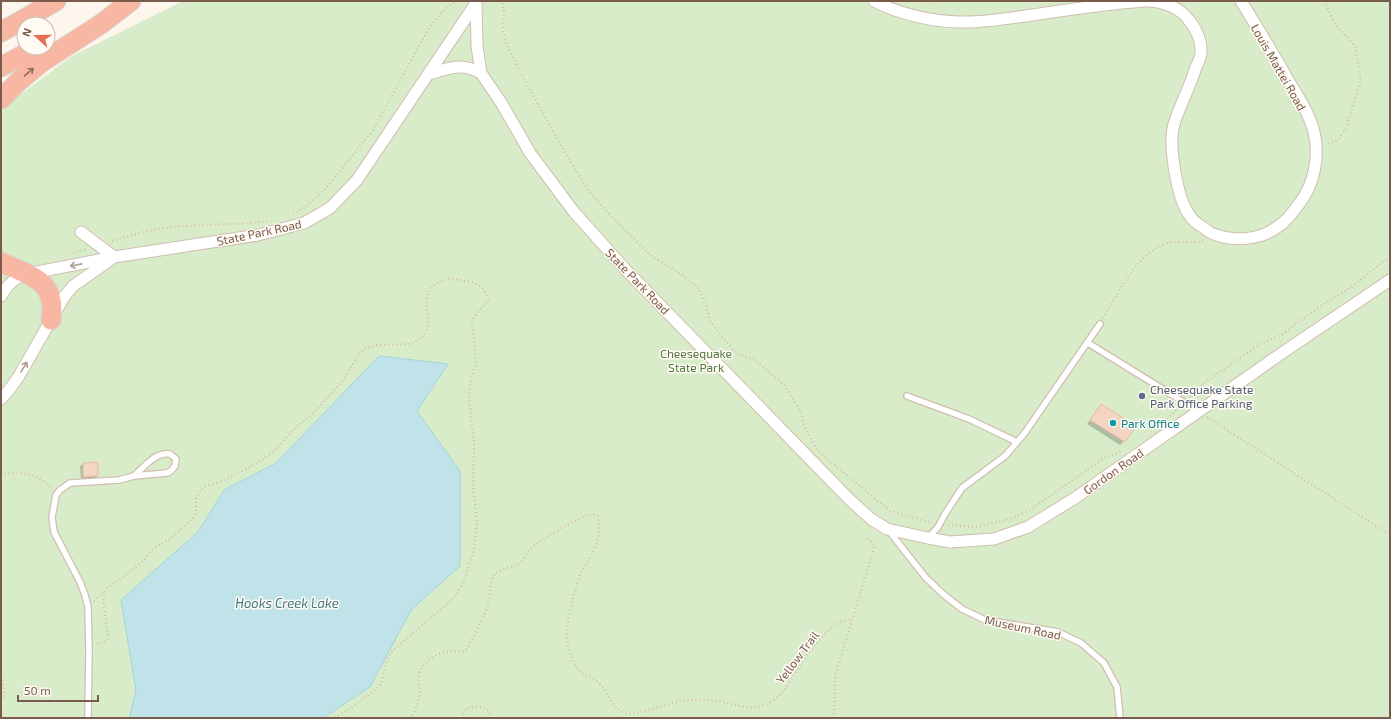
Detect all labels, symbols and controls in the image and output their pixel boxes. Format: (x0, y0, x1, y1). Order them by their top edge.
north arrow (16, 16, 56, 56)
street label: Louis Mattei Road (1249, 21, 1309, 113)
text: N (19, 26, 34, 38)
one-way arrow (24, 67, 35, 76)
street label: State Park Road (215, 216, 303, 248)
street label: State Park Road (603, 245, 673, 317)
one-way arrow (69, 261, 82, 269)
park label: Cheesequake State Park (660, 346, 732, 374)
one-way arrow (20, 361, 28, 373)
place label: Cheesequake State Park Office Parking (1150, 382, 1253, 410)
marker: Cheesequake State Park Office Parking (1137, 391, 1147, 401)
place label: Park Office (1121, 416, 1179, 430)
marker: Park Office (1108, 418, 1118, 428)
street label: Gordon Road (1080, 445, 1146, 497)
water label: Hooks Creek Lake (235, 595, 339, 611)
street label: Museum Road (984, 612, 1062, 642)
street label: Yellow Trail (773, 628, 822, 686)
scale bar (18, 677, 98, 703)
text: 50 m (24, 683, 51, 697)

